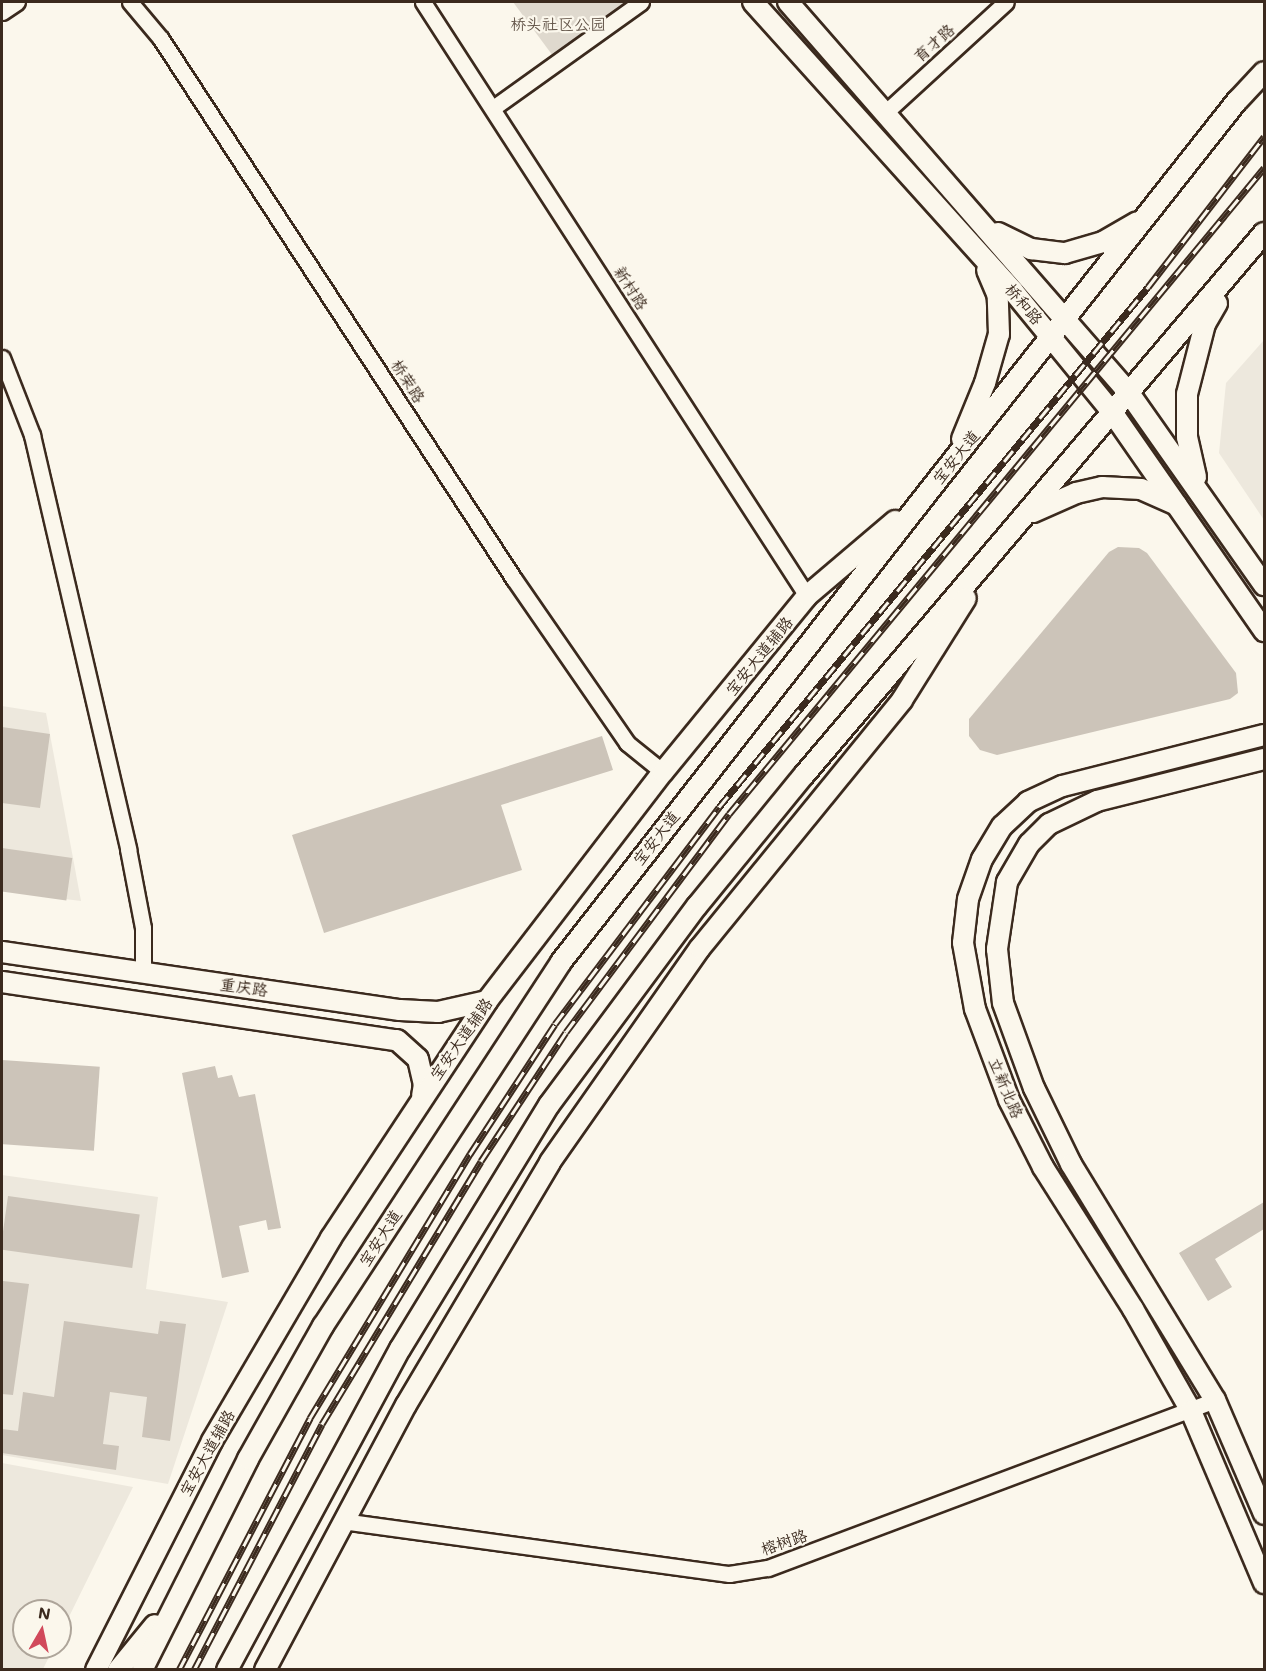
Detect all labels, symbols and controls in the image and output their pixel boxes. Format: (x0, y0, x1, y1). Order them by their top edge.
park label: 桥头社区公园 (510, 14, 606, 34)
street label: 育才路 (910, 20, 958, 66)
street label: 新村路 (610, 263, 652, 313)
street label: 桥和路 (1001, 279, 1047, 329)
street label: 桥荣路 (387, 356, 429, 406)
street label: 宝安大道 (928, 426, 984, 488)
street label: 宝安大道辅路 (721, 613, 797, 699)
street label: 宝安大道 (629, 807, 683, 869)
street label: 重庆路 (219, 974, 269, 1000)
street label: 宝安大道辅路 (426, 994, 496, 1084)
street label: 立新北路 (985, 1055, 1027, 1121)
street label: 宝安大道 (355, 1206, 405, 1270)
street label: 宝安大道辅路 (175, 1406, 239, 1500)
street label: 榕树路 (758, 1525, 810, 1559)
north arrow (12, 1599, 72, 1659)
text: N (37, 1601, 52, 1624)

